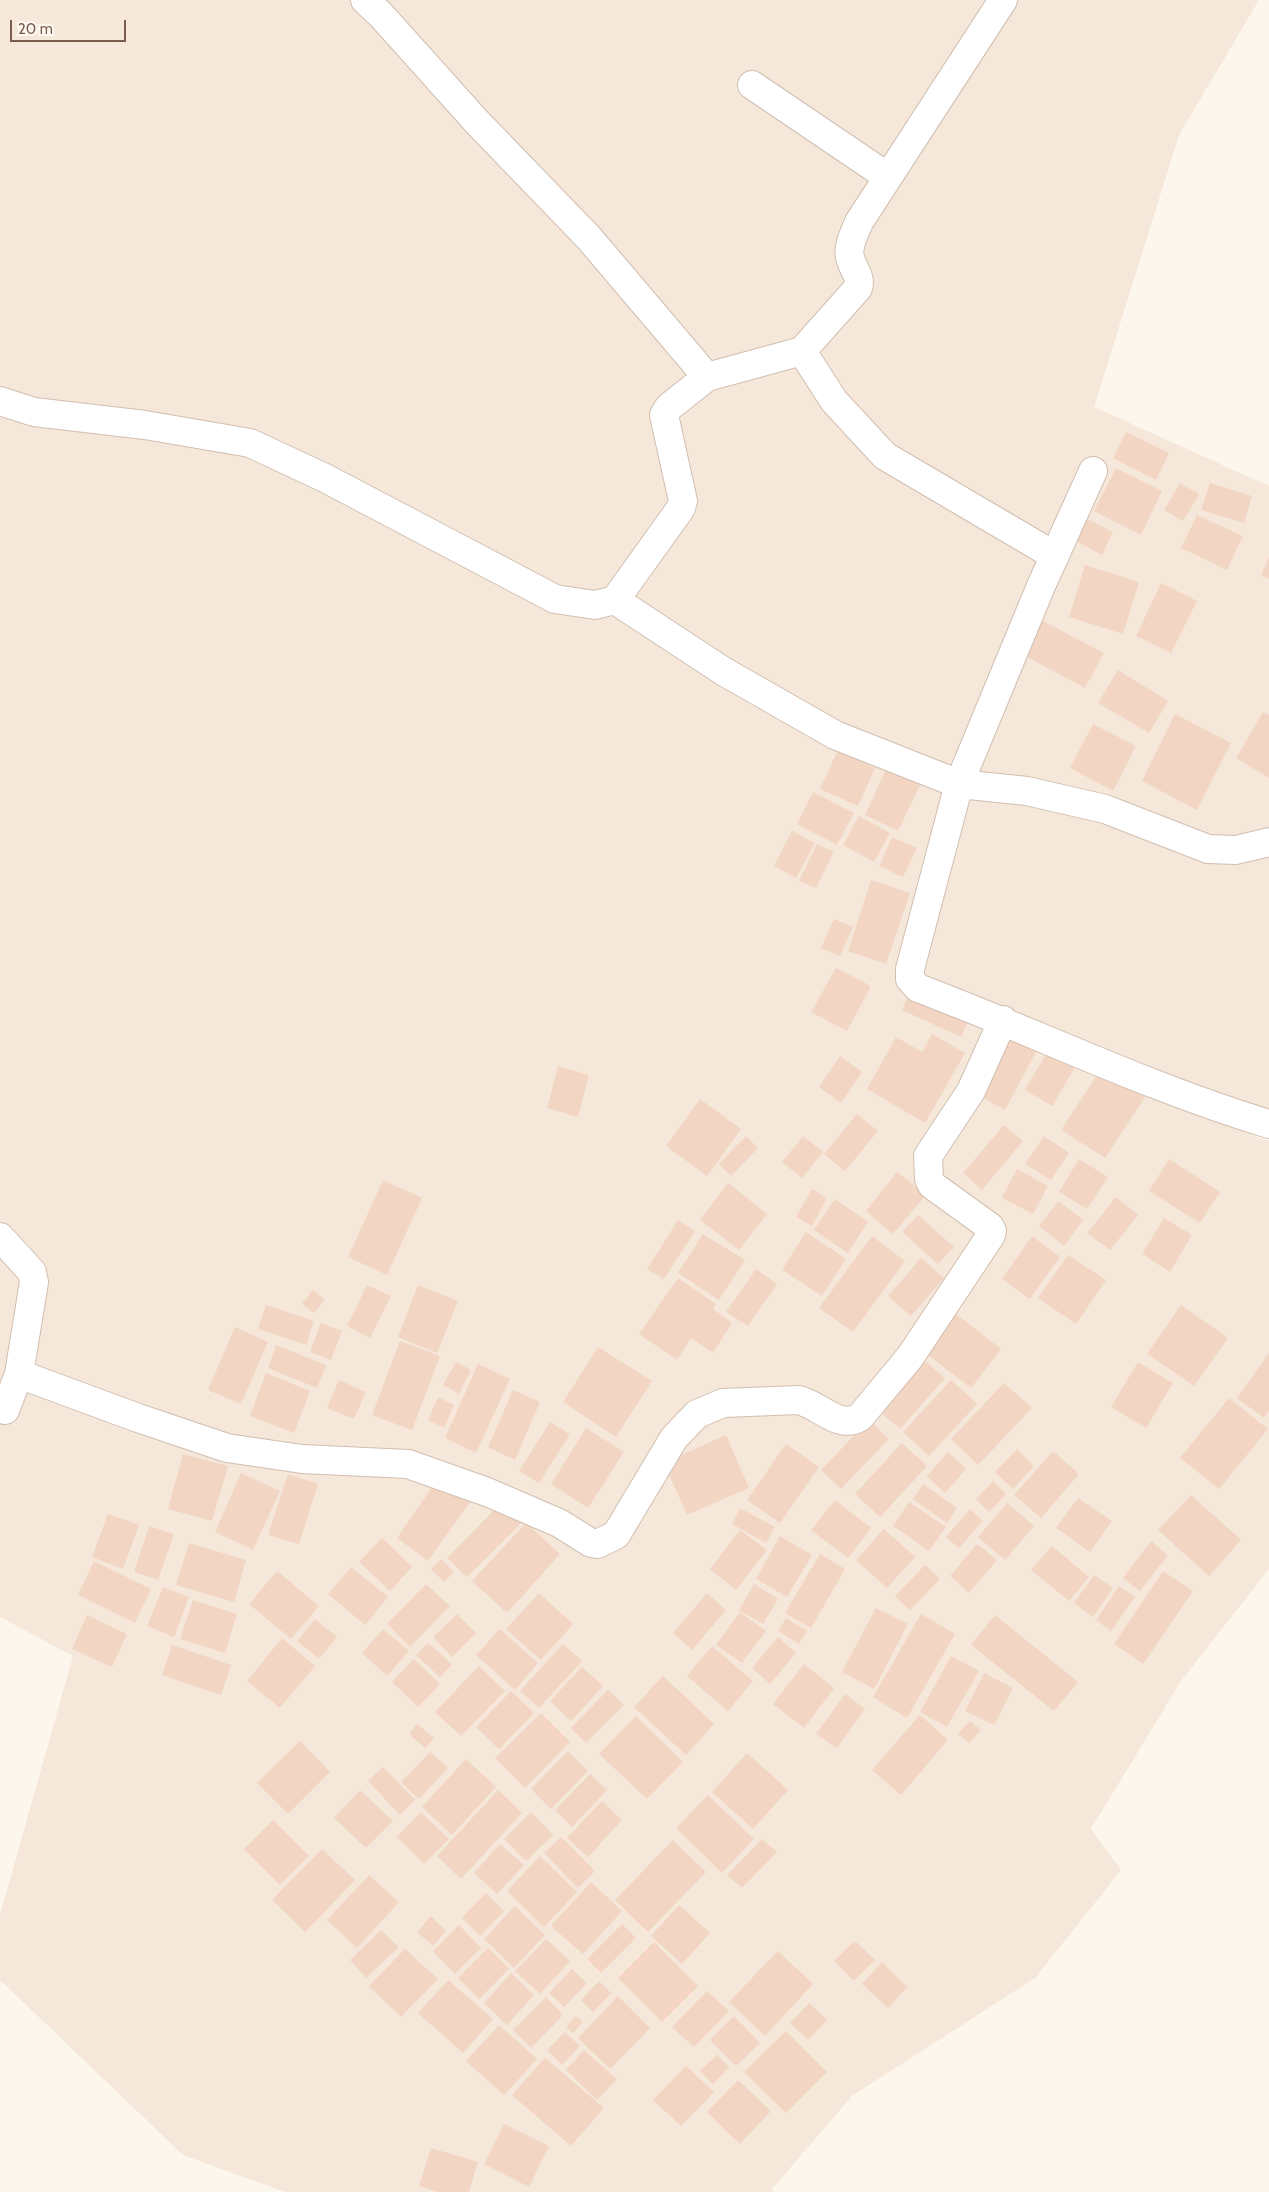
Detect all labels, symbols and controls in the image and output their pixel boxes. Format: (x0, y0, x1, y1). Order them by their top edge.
scale bar (12, 10, 129, 42)
text: 20 m (18, 20, 53, 38)

